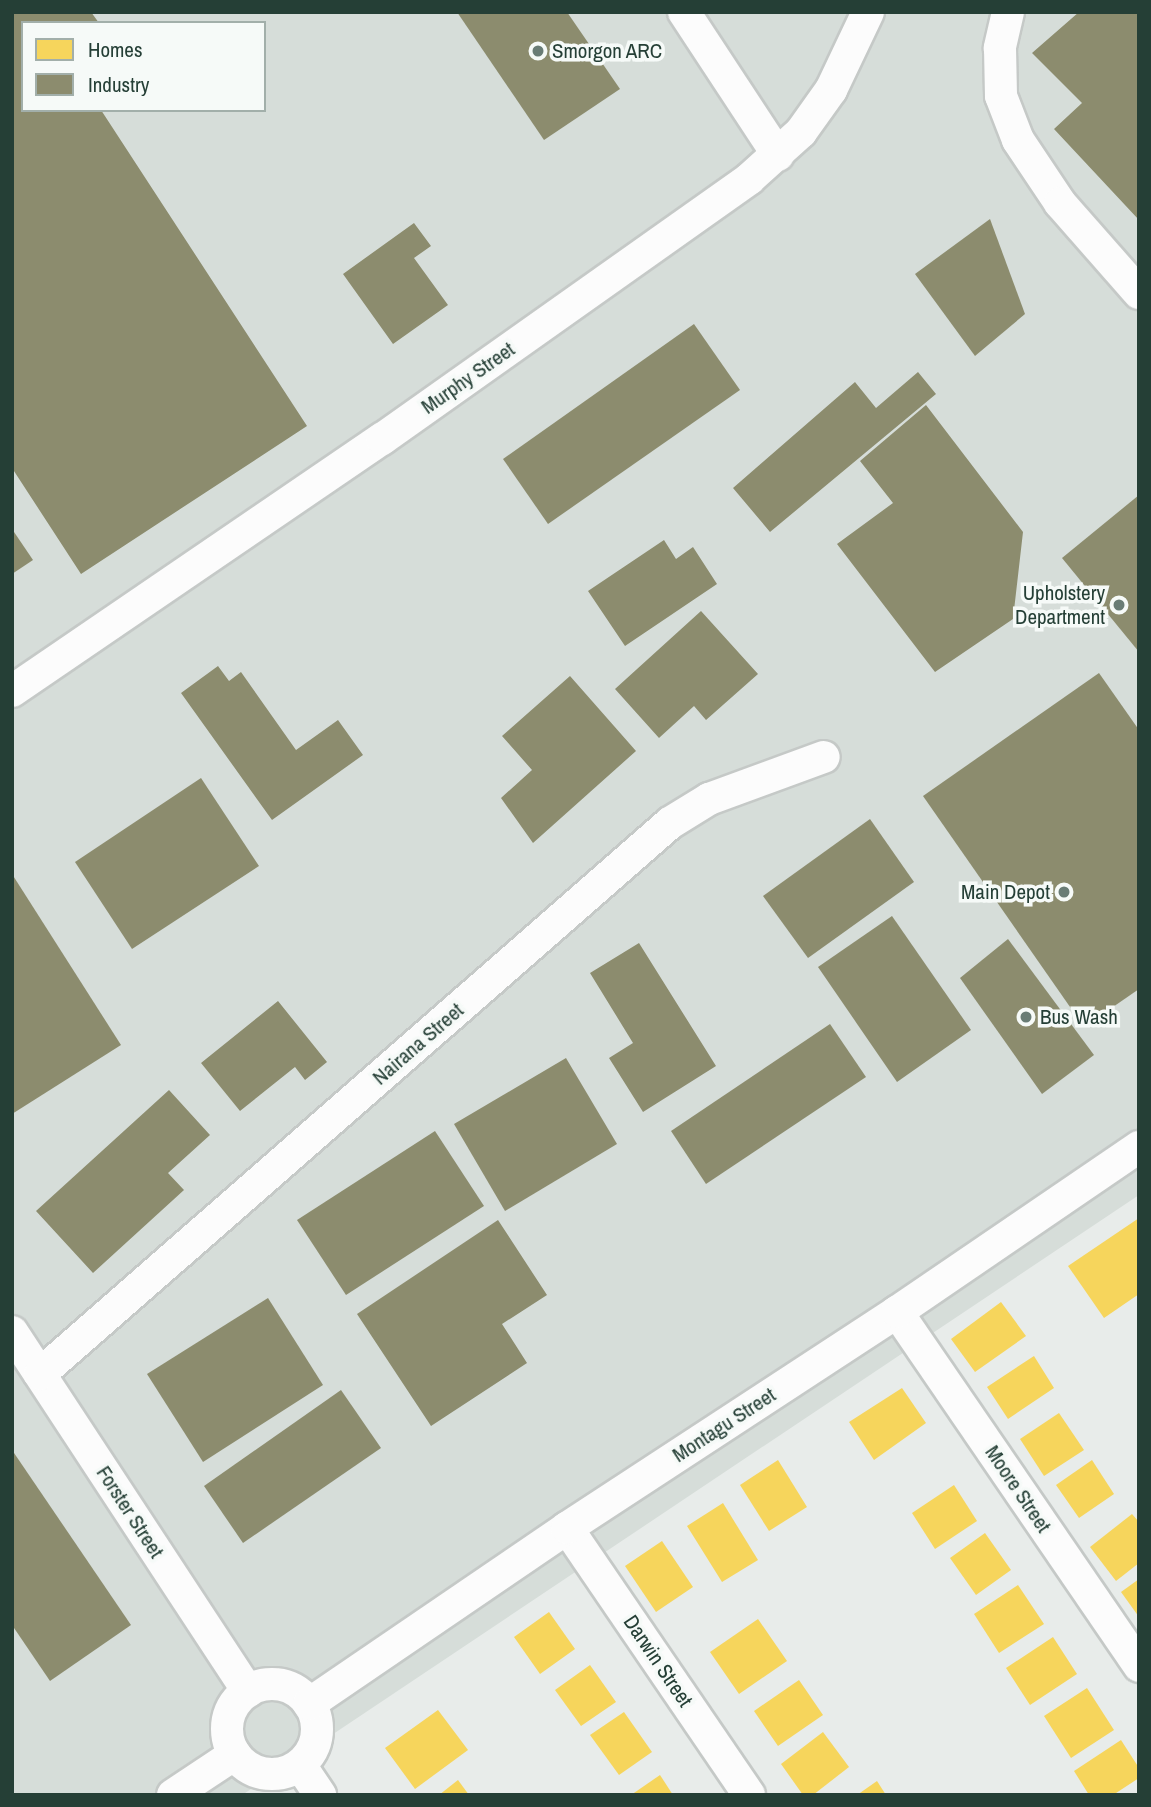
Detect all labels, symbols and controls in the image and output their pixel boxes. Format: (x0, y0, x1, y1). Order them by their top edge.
legend (21, 21, 266, 112)
text: Homes (88, 35, 143, 64)
place label: Smorgon ARC (552, 38, 663, 64)
marker: Smorgon ARC (530, 43, 546, 59)
text: Industry (88, 70, 149, 99)
street label: Murphy Street (416, 337, 520, 419)
place label: Upholstery Department (1015, 580, 1105, 630)
marker: Upholstery Department (1111, 597, 1127, 613)
place label: Main Depot (961, 879, 1050, 905)
marker: Main Depot (1056, 884, 1072, 900)
street label: Nairana Street (367, 998, 469, 1090)
place label: Bus Wash (1040, 1004, 1118, 1030)
marker: Bus Wash (1018, 1009, 1034, 1025)
street label: Montagu Street (668, 1382, 780, 1468)
street label: Moore Street (980, 1441, 1056, 1537)
street label: Forster Street (91, 1461, 169, 1563)
street label: Darwin Street (618, 1610, 698, 1712)

